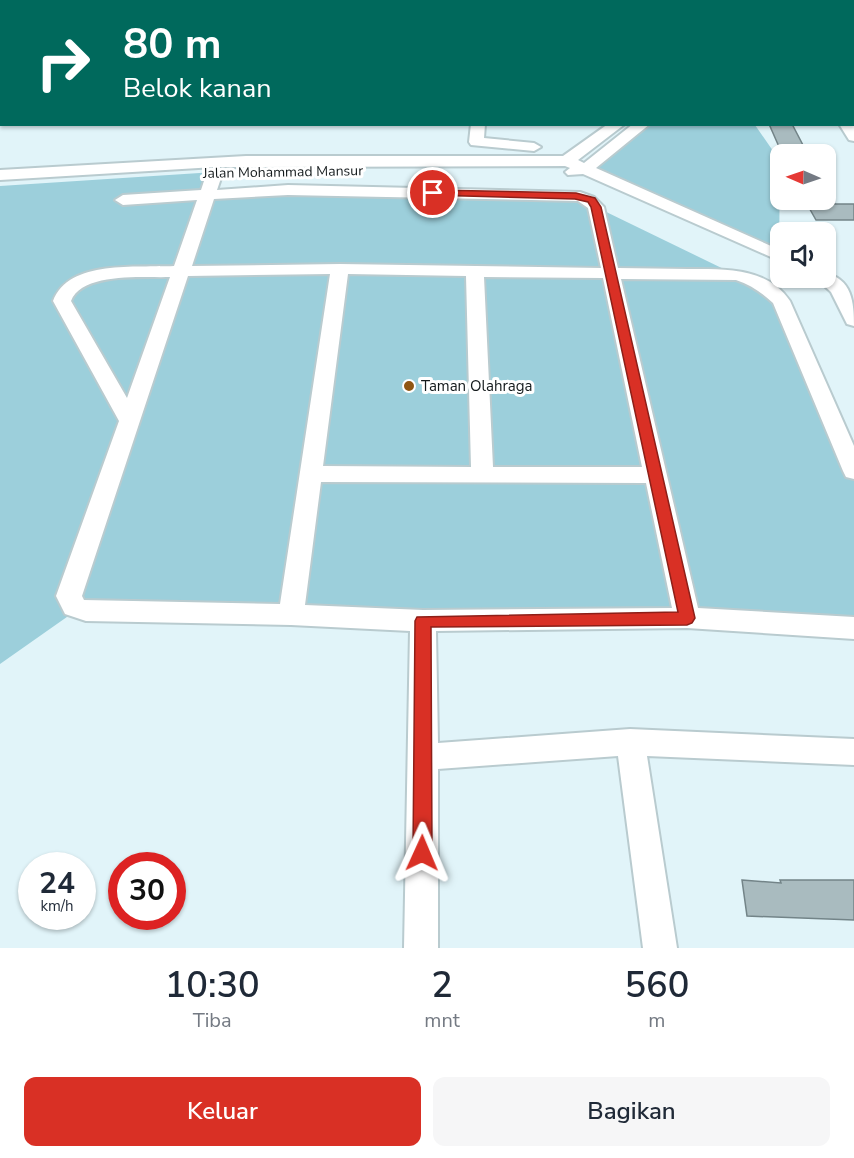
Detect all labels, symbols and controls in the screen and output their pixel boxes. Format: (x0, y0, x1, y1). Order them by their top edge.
text: 80 m (123, 16, 222, 73)
icon: right (24, 24, 102, 102)
text: Belok kanan (123, 70, 272, 107)
north arrow (770, 144, 836, 210)
map controls (770, 144, 836, 288)
street label: Jalan Mohammad Mansur (202, 161, 363, 183)
pin (407, 167, 458, 218)
icon: arrive (416, 176, 449, 209)
button: sound (770, 222, 836, 288)
place label: Taman Olahraga (421, 376, 532, 396)
marker: Taman Olahraga (402, 379, 416, 393)
position arrow (390, 821, 454, 885)
speed limit sign: 30 (108, 852, 186, 930)
text: 24 (39, 863, 75, 904)
text: km/h (40, 896, 74, 916)
text: 10:30 (165, 961, 260, 1010)
text: 2 (431, 961, 453, 1010)
text: 560 (624, 961, 689, 1010)
text: Tiba (193, 1007, 232, 1034)
text: mnt (424, 1007, 460, 1034)
text: m (648, 1007, 665, 1034)
button: Keluar (24, 1077, 421, 1146)
button: Bagikan (433, 1077, 830, 1146)

